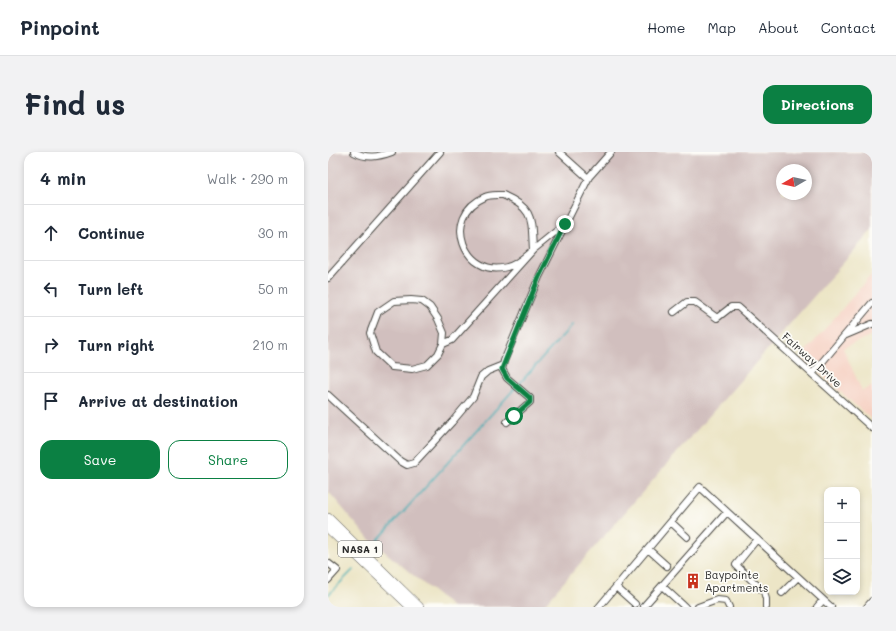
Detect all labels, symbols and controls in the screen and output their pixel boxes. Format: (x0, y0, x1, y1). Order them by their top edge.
text: Pinpoint (20, 15, 100, 40)
text: Home (647, 18, 685, 37)
text: Map (707, 18, 736, 37)
text: About (758, 18, 799, 37)
text: Contact (821, 18, 876, 37)
button: Directions (763, 85, 872, 124)
text: Find us (24, 86, 125, 122)
north arrow (776, 164, 812, 200)
text: 4 min (40, 167, 86, 189)
text: Walk · 290 m (207, 170, 288, 187)
route end (556, 215, 574, 233)
icon: ahead (40, 222, 62, 244)
text: Continue (78, 223, 145, 243)
text: 30 m (258, 224, 288, 241)
icon: left (40, 278, 62, 300)
text: Turn left (78, 279, 143, 299)
text: 50 m (258, 280, 288, 297)
street label: Fairway Drive (779, 329, 846, 391)
icon: right (40, 334, 62, 356)
text: Turn right (78, 335, 155, 355)
text: 210 m (252, 336, 288, 353)
icon: arrive (40, 390, 62, 412)
text: Arrive at destination (78, 391, 238, 411)
route start (505, 407, 523, 425)
button: Save (40, 440, 160, 479)
button: Share (168, 440, 288, 479)
map controls (824, 487, 860, 595)
button: + (824, 487, 860, 523)
button: − (824, 523, 860, 559)
road number: NASA 1 (338, 541, 382, 557)
button: layers (824, 559, 860, 595)
place label: Baypointe Apartments (705, 567, 768, 595)
building icon: Baypointe Apartments (684, 572, 702, 590)

